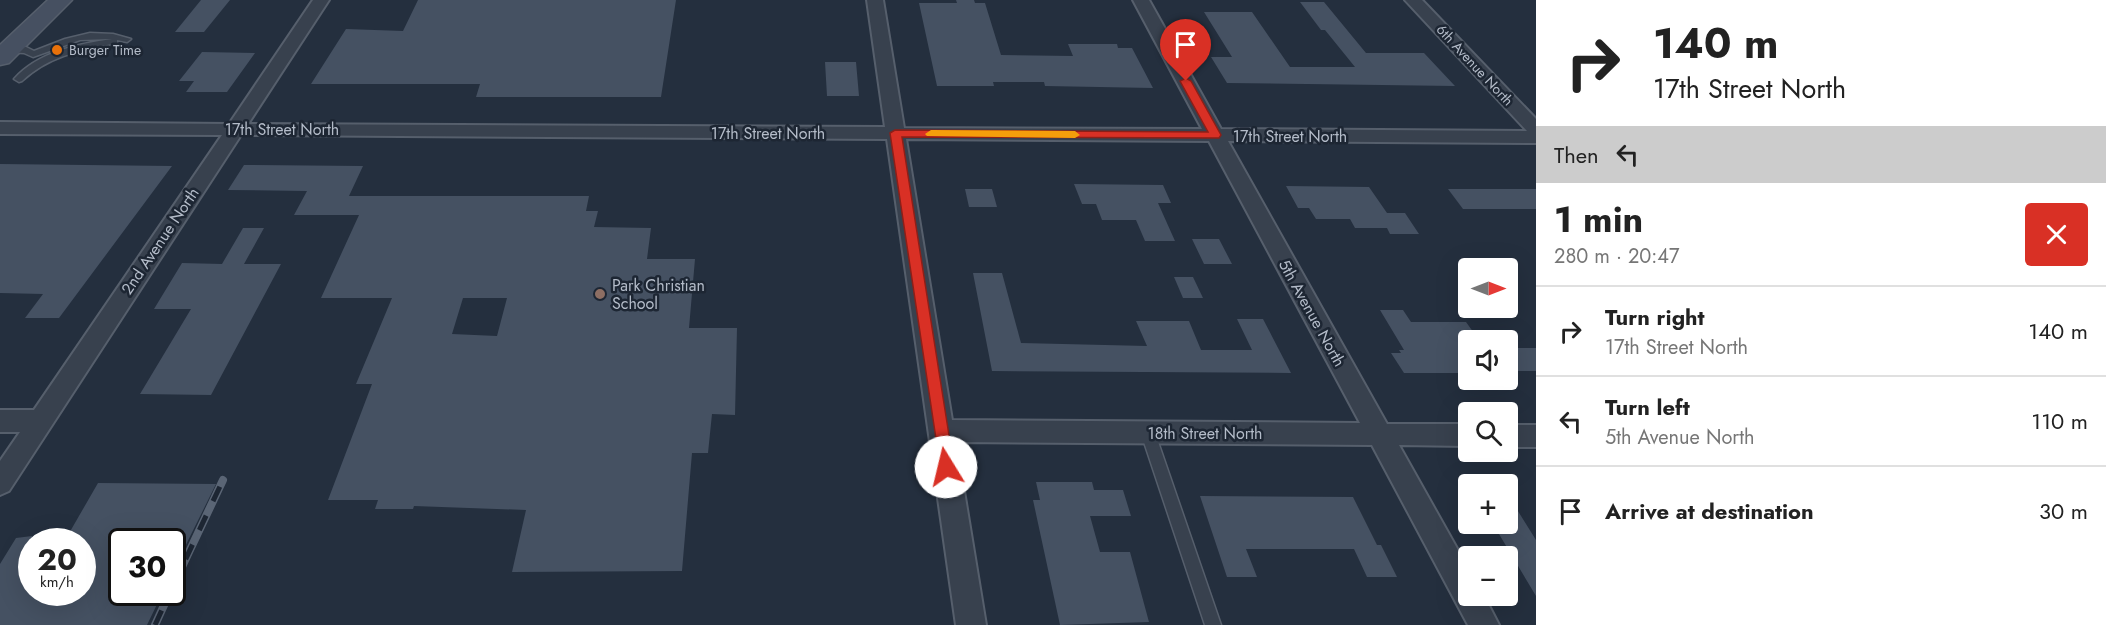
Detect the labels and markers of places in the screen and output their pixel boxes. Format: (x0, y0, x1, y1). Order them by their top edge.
pin (1160, 19, 1211, 81)
place label: Burger Time (69, 40, 141, 60)
marker: Burger Time (50, 43, 64, 57)
place label: Park Christian School (612, 274, 705, 315)
marker: Park Christian School (593, 287, 607, 301)

